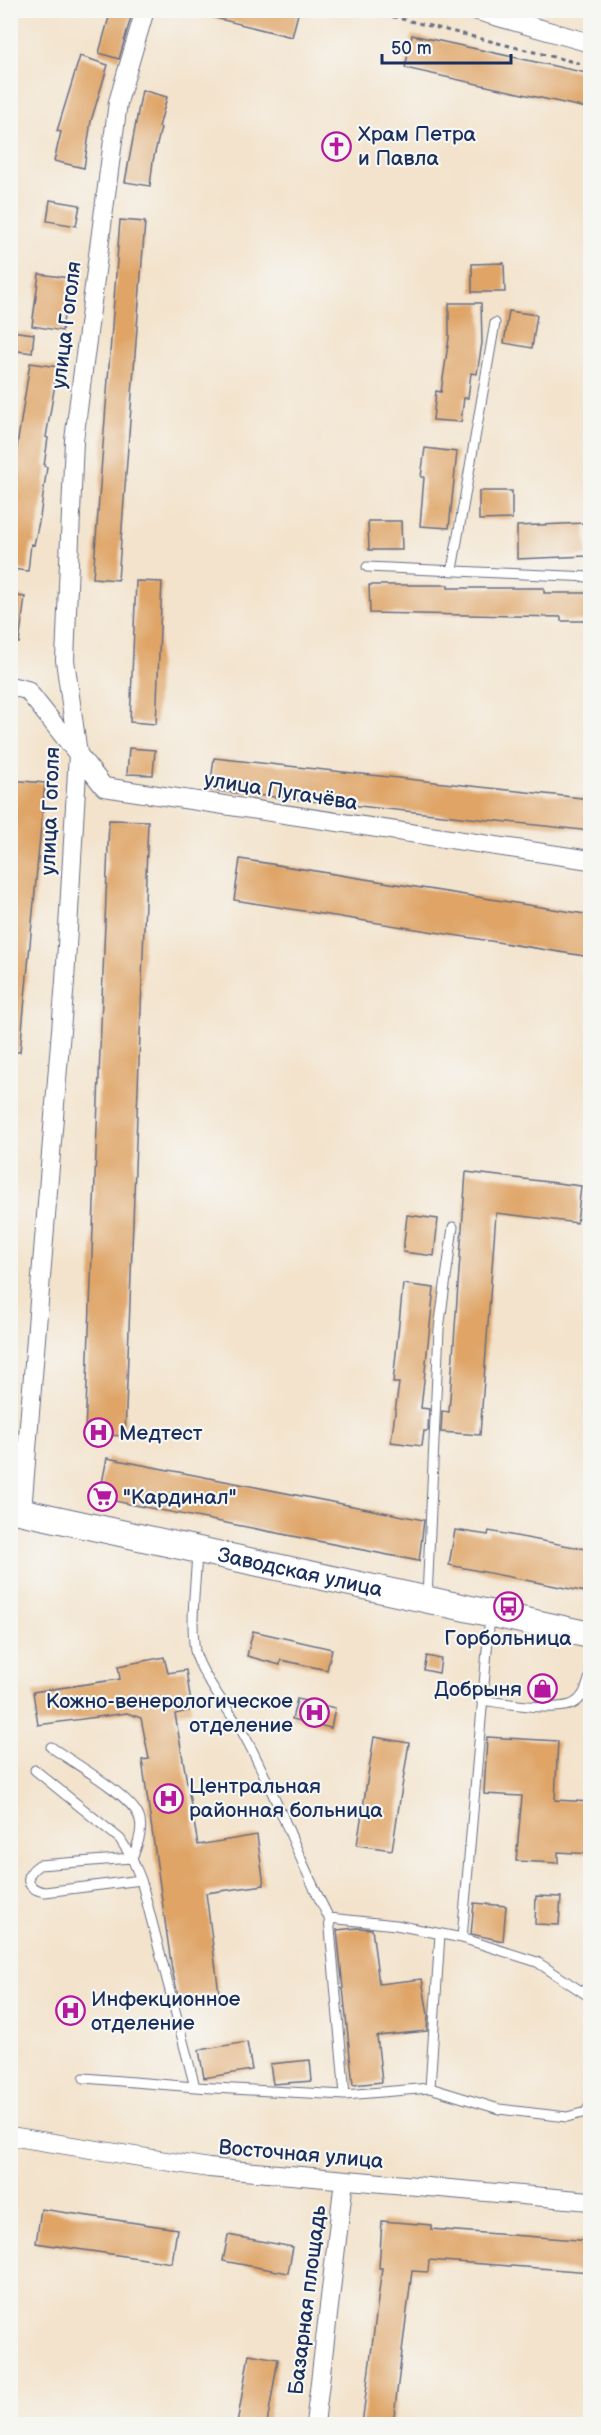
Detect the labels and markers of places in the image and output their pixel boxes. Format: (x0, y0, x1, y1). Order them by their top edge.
place label: Храм Петра и Павла (358, 122, 477, 171)
church icon: Храм Петра и Павла (321, 130, 353, 162)
hospital icon: Медтест (82, 1417, 114, 1449)
place label: Медтест (119, 1421, 203, 1446)
supermarket icon: "Кардинал" (86, 1481, 118, 1513)
place label: "Кардинал" (123, 1485, 237, 1510)
bus stop icon: Горбольница (492, 1591, 524, 1623)
place label: Горбольница (444, 1626, 572, 1651)
shop icon: Добрыня (527, 1673, 559, 1705)
place label: Добрыня (434, 1677, 522, 1702)
place label: Кожно-венерологическое отделение (46, 1689, 293, 1738)
hospital icon: Кожно-венерологическое отделение (298, 1697, 330, 1729)
place label: Центральная районная больница (189, 1774, 383, 1823)
hospital icon: Центральная районная больница (152, 1782, 184, 1814)
place label: Инфекционное отделение (91, 1987, 241, 2036)
hospital icon: Инфекционное отделение (54, 1995, 86, 2027)

